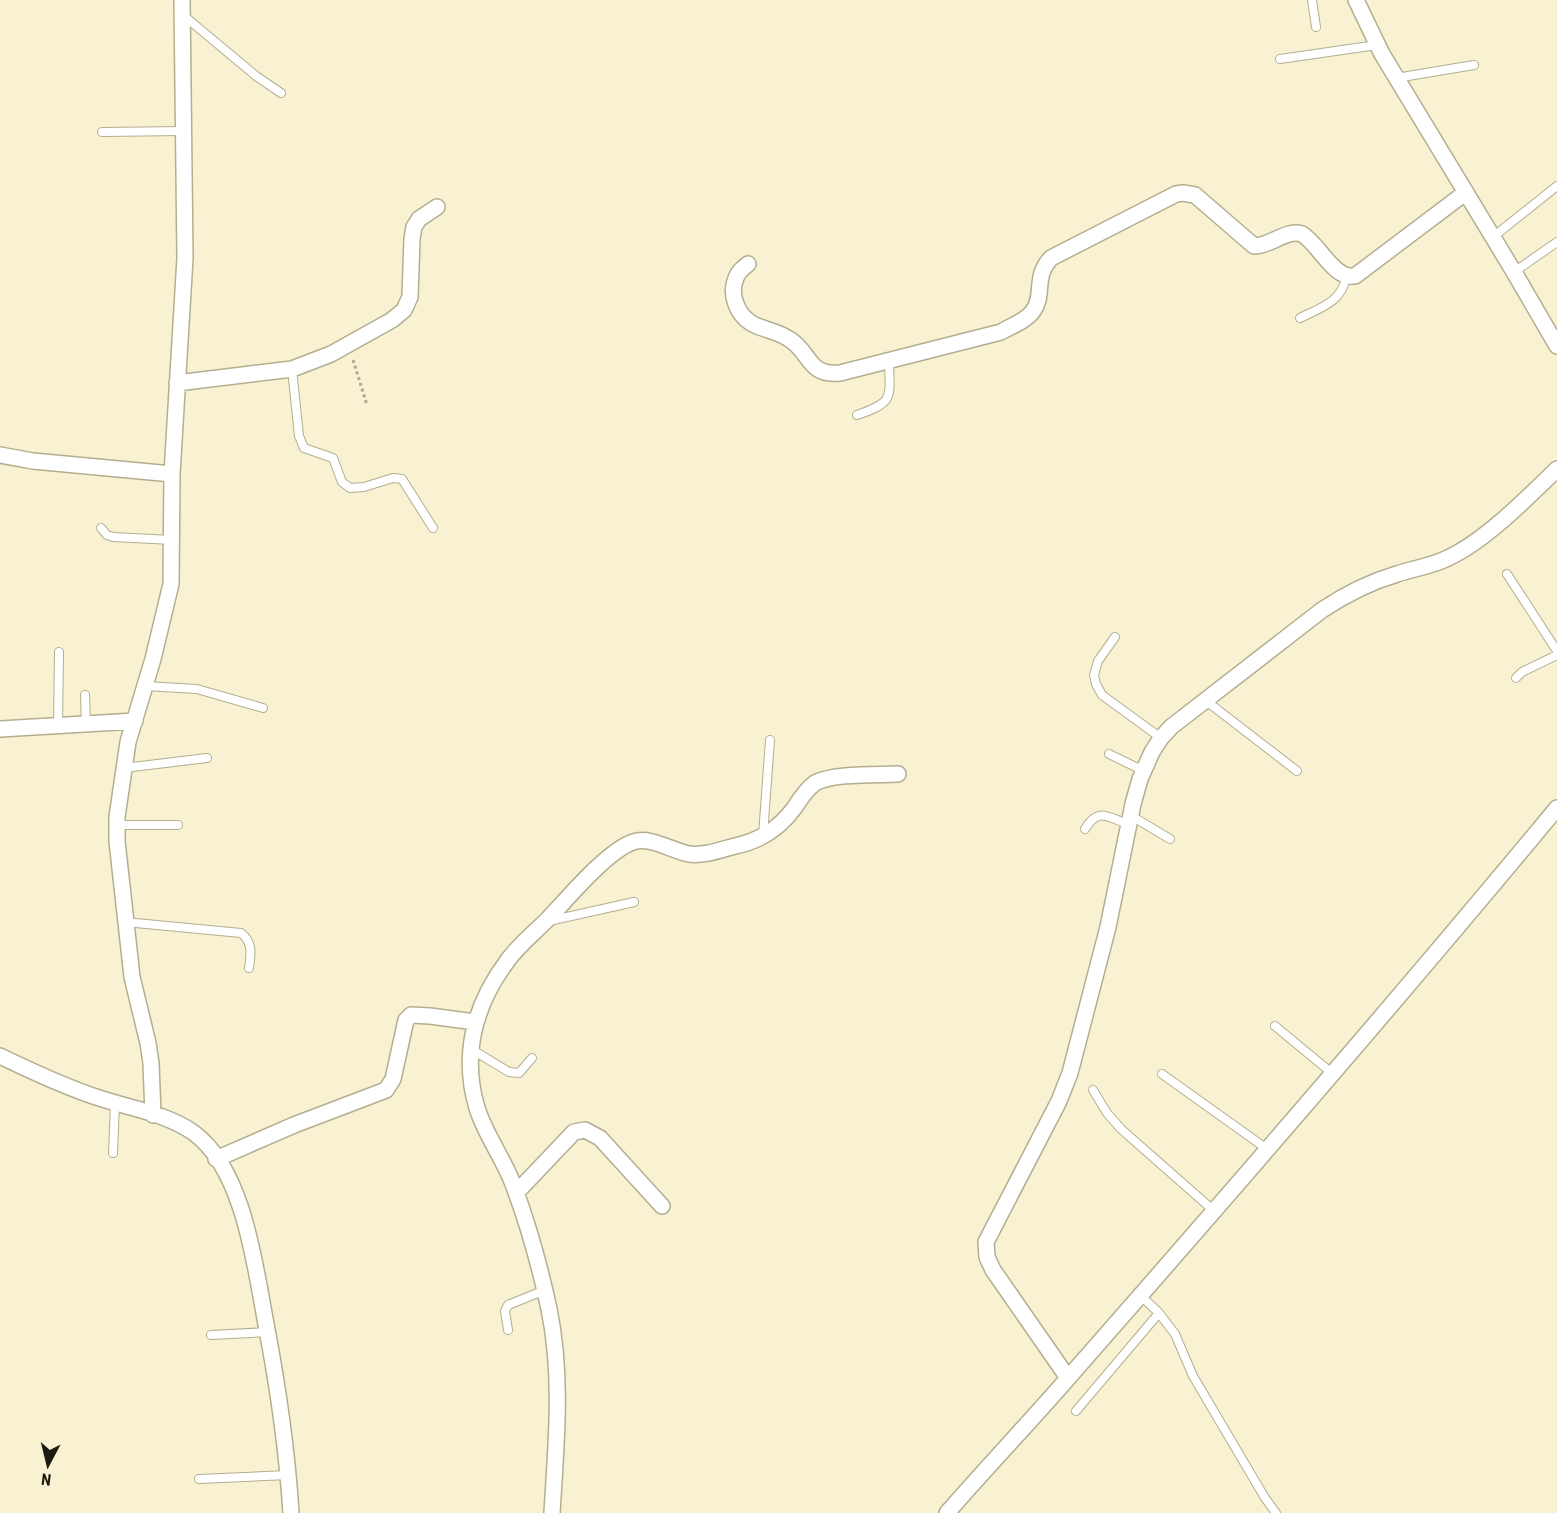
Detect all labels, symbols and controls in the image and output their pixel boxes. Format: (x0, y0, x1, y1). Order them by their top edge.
north arrow (18, 1435, 78, 1495)
text: N (40, 1469, 52, 1489)

